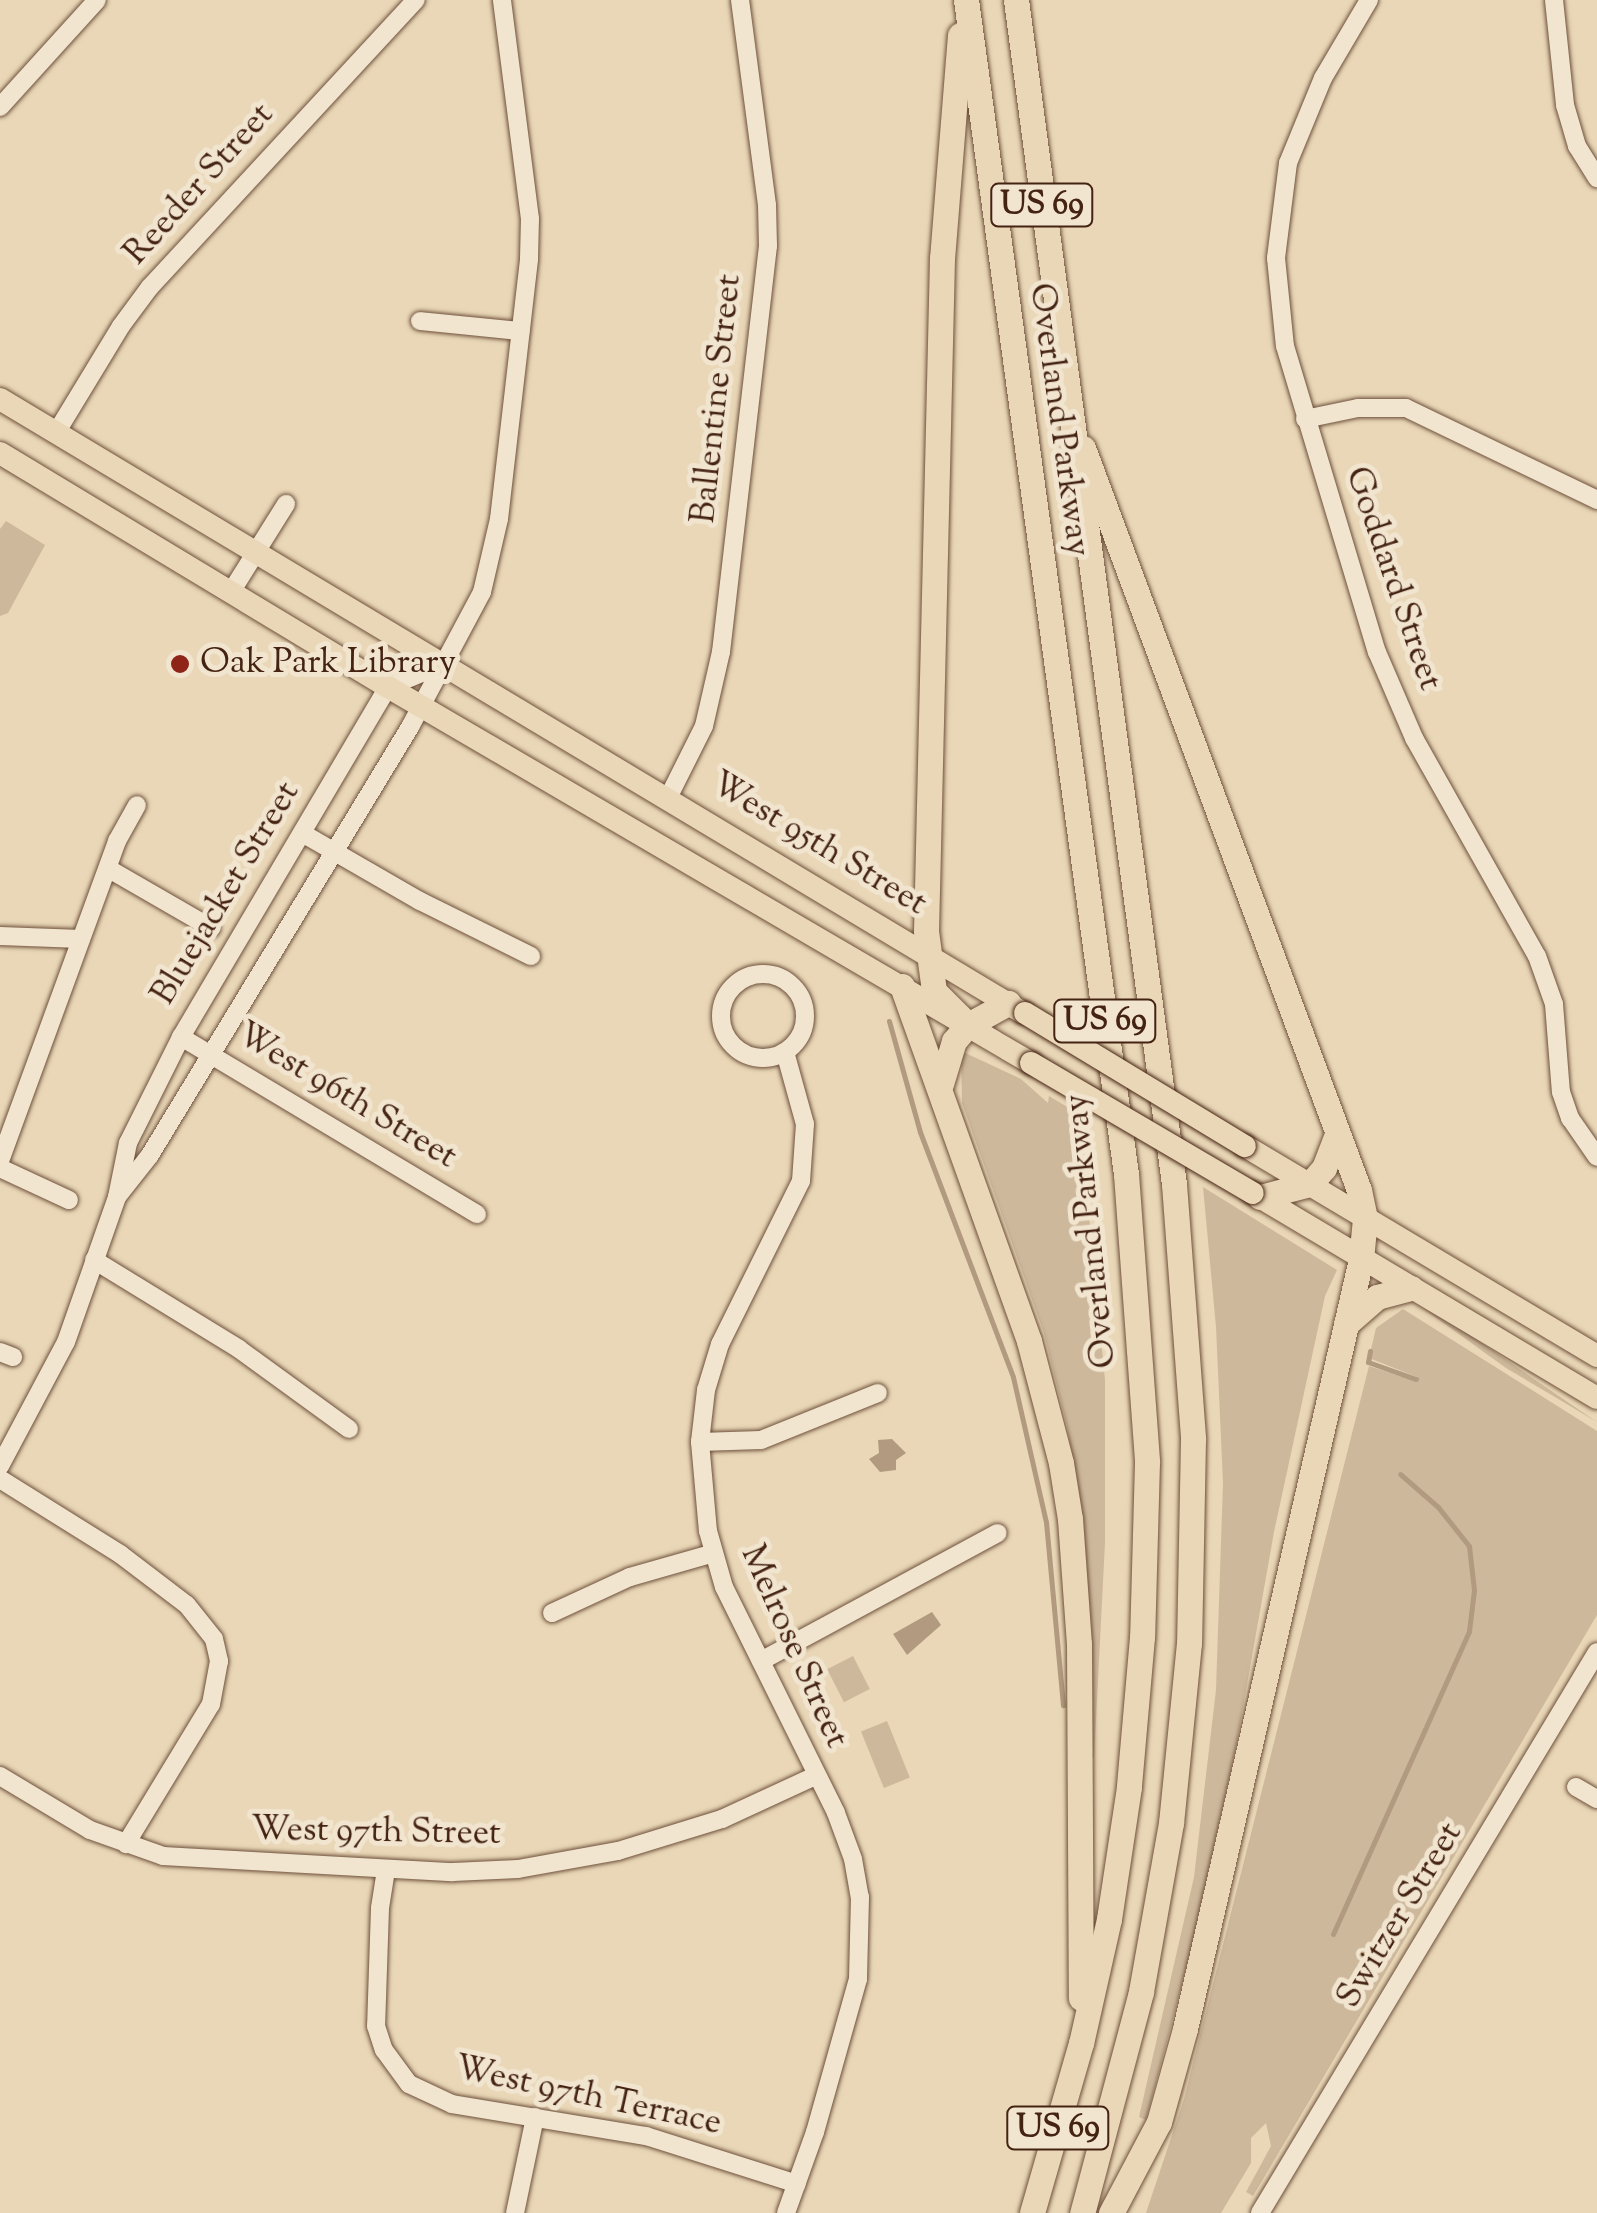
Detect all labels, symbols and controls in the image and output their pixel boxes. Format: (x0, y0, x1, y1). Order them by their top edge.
street label: Reeder Street (116, 95, 284, 275)
road number: US 69 (990, 178, 1094, 232)
street label: Ballentine Street (684, 272, 752, 526)
street label: Overland Parkway (1018, 281, 1098, 559)
street label: Goddard Street (1334, 462, 1450, 696)
place label: Oak Park Library (200, 643, 456, 685)
marker: Oak Park Library (169, 653, 191, 675)
street label: West 95th Street (702, 764, 934, 926)
street label: Bluejacket Street (144, 775, 310, 1013)
road number: US 69 (1052, 994, 1158, 1048)
street label: West 96th Street (228, 1015, 464, 1179)
street label: Overland Parkway (1057, 1092, 1127, 1370)
street label: Melrose Street (730, 1539, 856, 1755)
street label: West 97th Street (251, 1810, 501, 1856)
street label: Switzer Street (1329, 1815, 1473, 2017)
street label: West 97th Terrace (451, 2048, 725, 2146)
road number: US 69 (1006, 2101, 1110, 2155)

